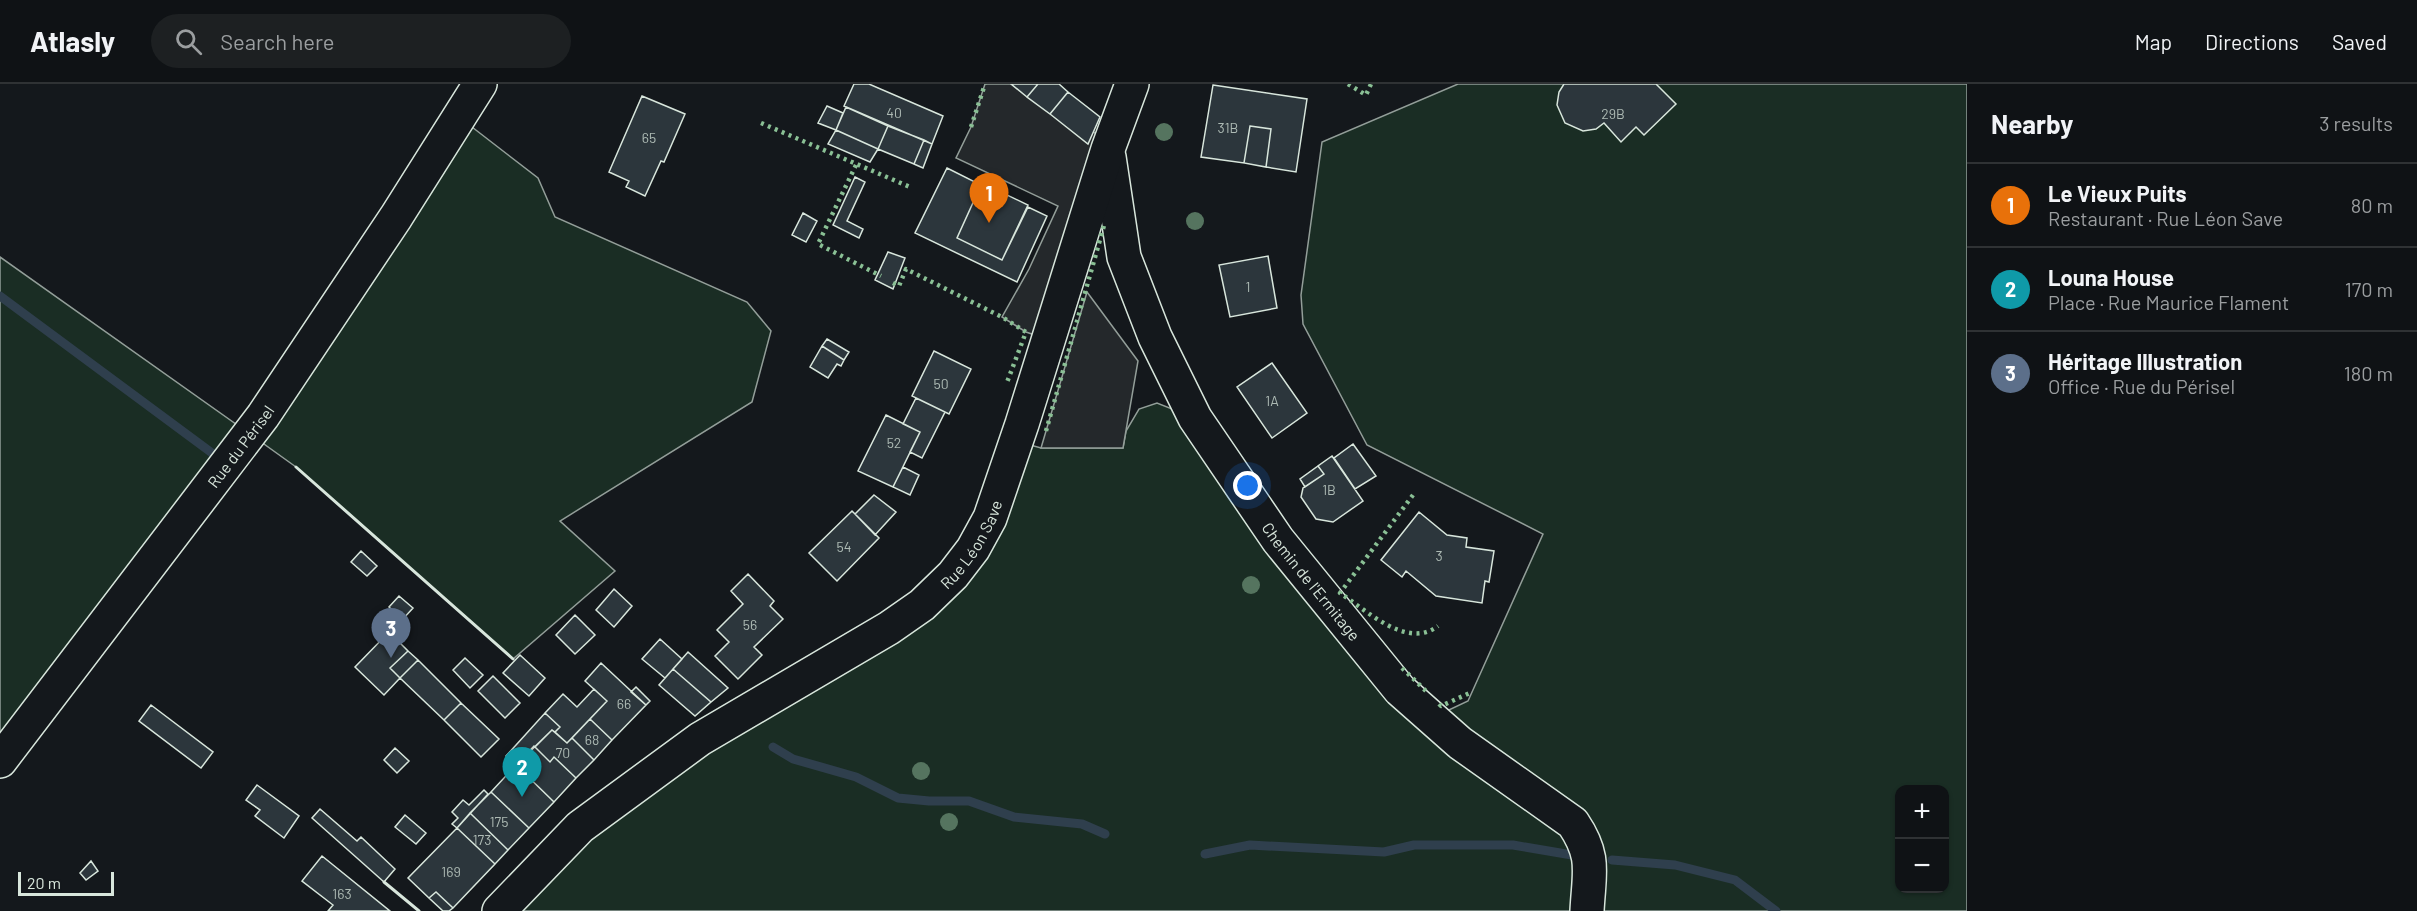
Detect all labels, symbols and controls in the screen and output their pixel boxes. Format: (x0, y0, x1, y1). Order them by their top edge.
search box (151, 14, 571, 68)
text: Atlasly (30, 24, 115, 58)
icon: search (172, 25, 205, 58)
text: Search here (220, 28, 335, 54)
text: Map (2135, 29, 2172, 54)
text: Directions (2205, 29, 2299, 54)
text: Saved (2332, 29, 2387, 54)
house number: 40 (886, 104, 902, 121)
house number: 29B (1601, 105, 1625, 122)
text: Nearby (1991, 108, 2073, 139)
text: 3 results (2319, 111, 2393, 135)
house number: 31B (1218, 119, 1238, 136)
house number: 65 (642, 129, 656, 146)
pin: 1 (970, 174, 1008, 223)
text: Le Vieux Puits (2048, 180, 2187, 206)
text: 1 (2007, 193, 2014, 217)
text: 80 m (2351, 193, 2393, 217)
text: Restaurant · Rue Léon Save (2048, 206, 2283, 230)
text: Louna House (2048, 264, 2174, 290)
text: 2 (2005, 277, 2016, 301)
text: 170 m (2345, 277, 2393, 301)
house number: 1 (1246, 278, 1250, 295)
text: Place · Rue Maurice Flament (2048, 290, 2289, 314)
text: Héritage Illustration (2048, 348, 2242, 374)
text: 3 (2005, 361, 2016, 385)
text: 180 m (2344, 361, 2393, 385)
text: Office · Rue du Périsel (2048, 374, 2235, 398)
house number: 50 (933, 375, 949, 392)
house number: 1A (1265, 392, 1279, 409)
street label: Rue du Périsel (203, 401, 277, 491)
house number: 52 (887, 434, 901, 451)
your location (1233, 471, 1262, 500)
house number: 1B (1322, 481, 1336, 498)
street label: Rue Léon Save (936, 497, 1005, 592)
street label: Chemin de l'Ermitage (1259, 518, 1365, 644)
house number: 54 (837, 538, 851, 555)
house number: 3 (1435, 547, 1443, 564)
pin: 3 (372, 608, 410, 658)
house number: 56 (743, 616, 757, 633)
house number: 66 (617, 695, 631, 712)
house number: 68 (585, 731, 599, 748)
house number: 70 (556, 744, 570, 761)
pin: 2 (502, 748, 542, 797)
map controls (1895, 785, 1949, 893)
button: + (1895, 785, 1949, 839)
house number: 175 (490, 813, 508, 830)
house number: 173 (473, 831, 491, 848)
button: − (1895, 839, 1949, 893)
house number: 169 (441, 863, 461, 880)
scale bar (18, 869, 114, 896)
text: 20 m (27, 873, 61, 892)
house number: 163 (332, 885, 352, 902)

